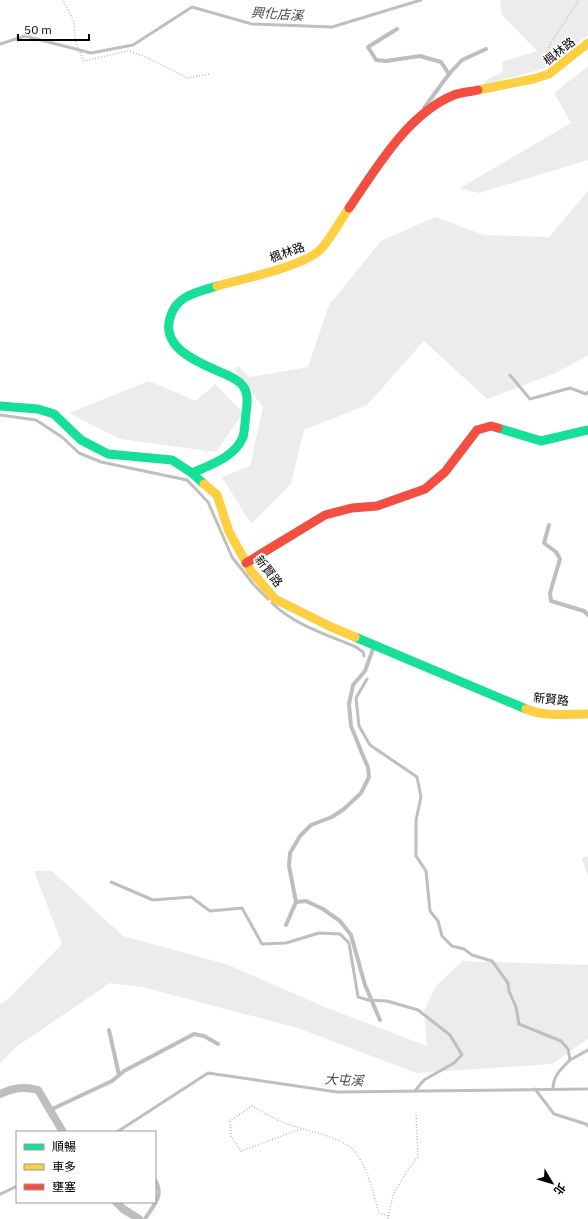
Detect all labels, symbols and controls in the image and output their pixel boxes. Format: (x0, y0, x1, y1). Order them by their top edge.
water label: 興化店溪 (250, 4, 306, 24)
scale bar (18, 16, 89, 42)
text: 50 m (24, 22, 52, 37)
street label: 楓林路 (540, 34, 578, 68)
street label: 楓林路 (268, 239, 306, 265)
street label: 新賢路 (252, 552, 286, 590)
street label: 新賢路 (532, 690, 570, 708)
water label: 大屯溪 (324, 1070, 366, 1090)
legend (16, 1131, 156, 1203)
text: 順暢 (52, 1139, 76, 1154)
text: 車多 (52, 1159, 76, 1174)
north arrow (532, 1163, 572, 1203)
text: 壅塞 (52, 1179, 76, 1194)
text: 北 (551, 1181, 569, 1198)

